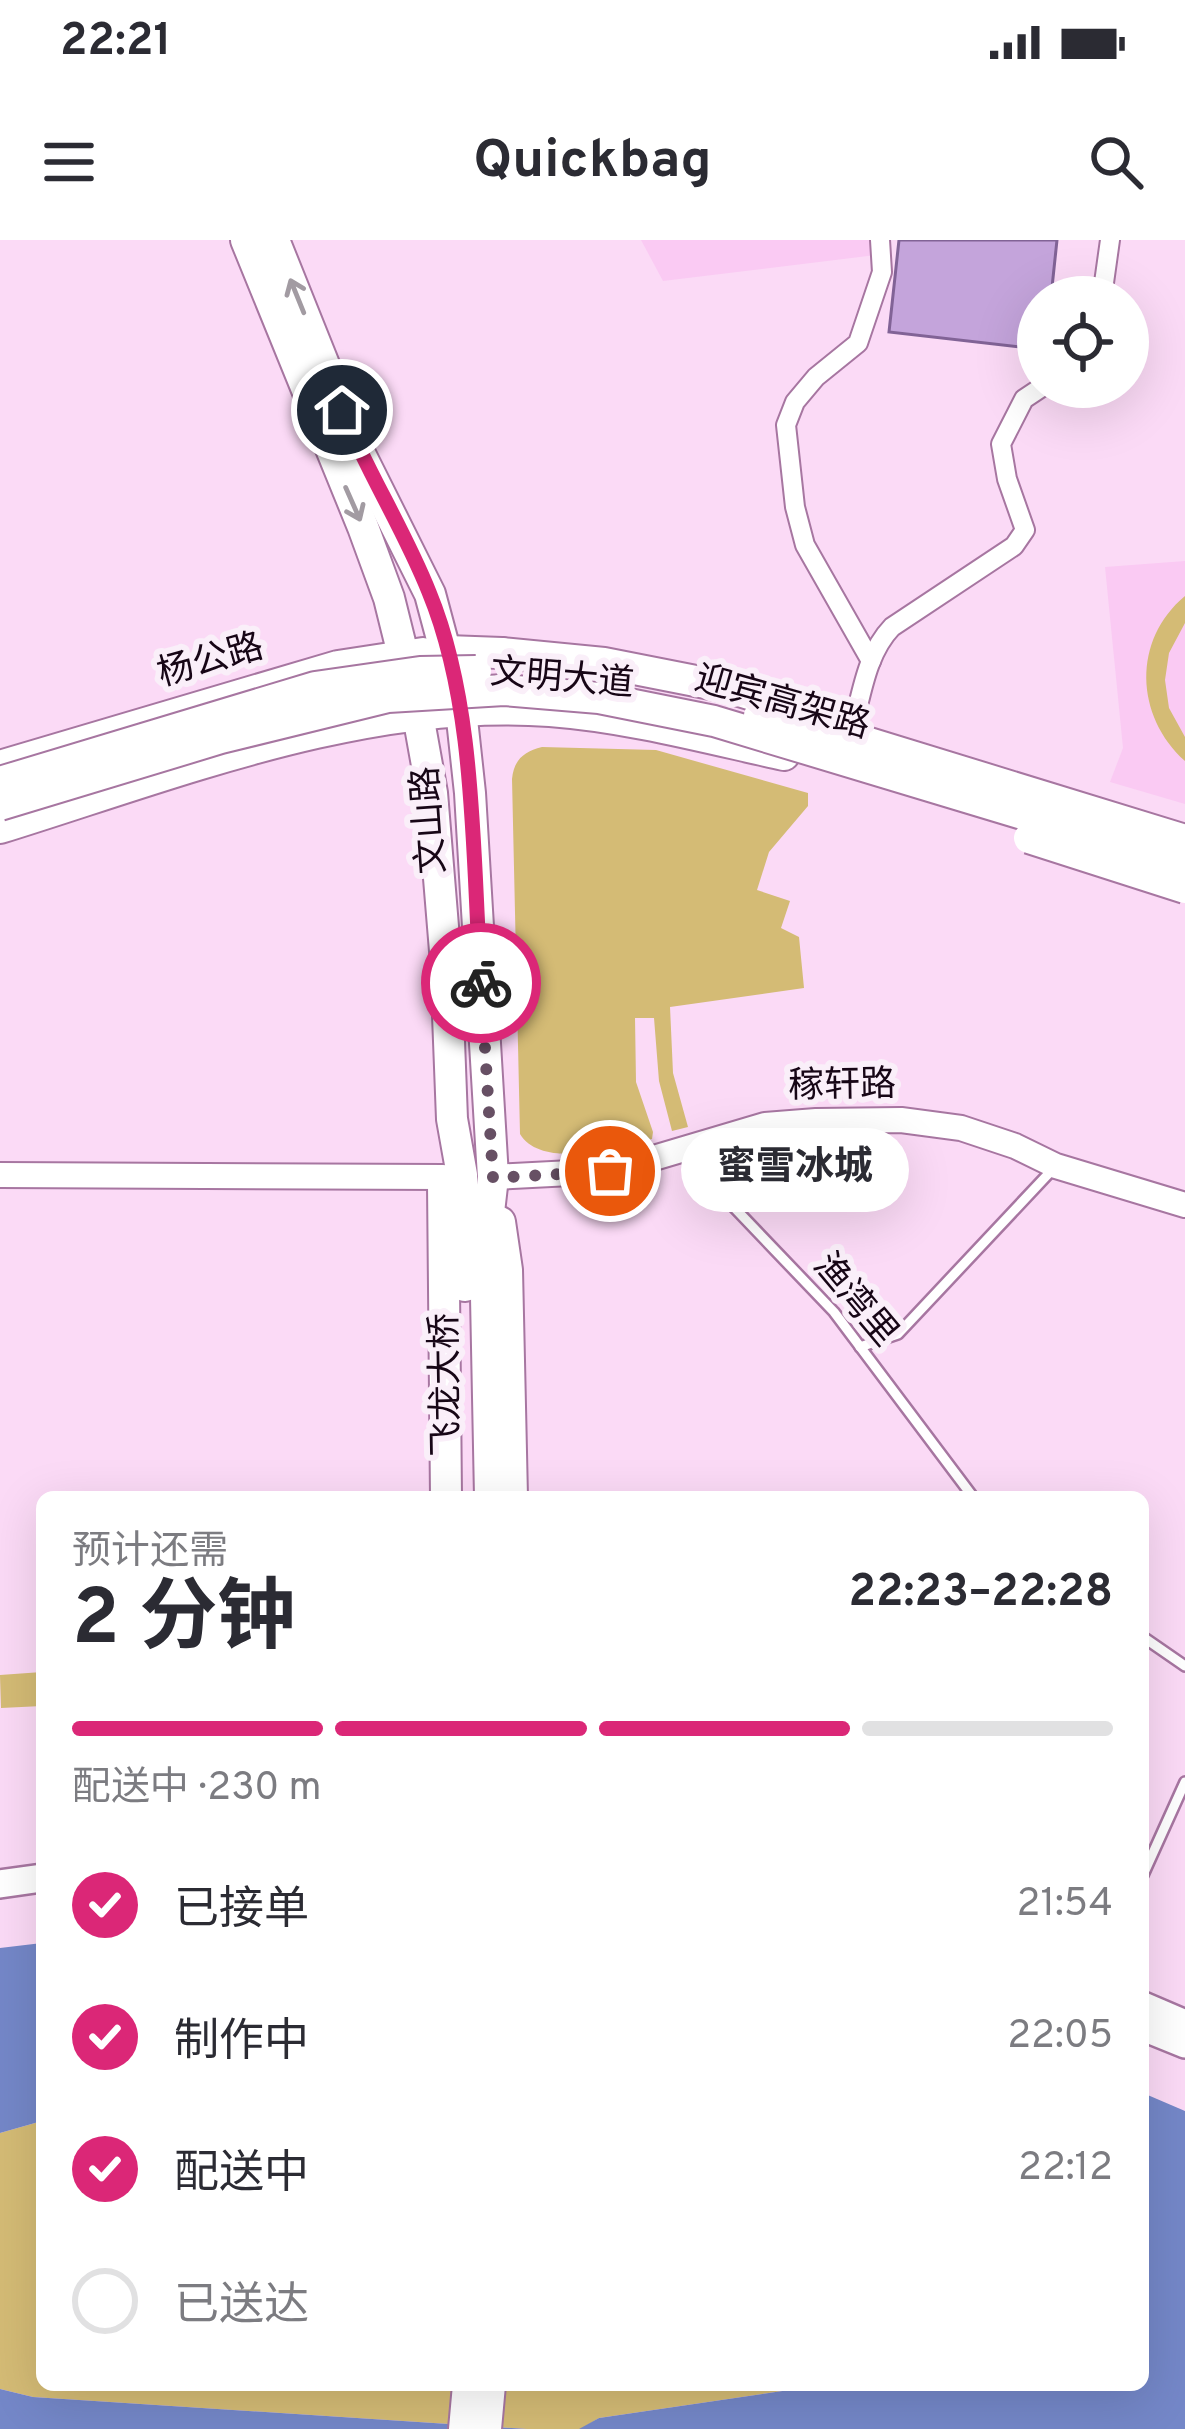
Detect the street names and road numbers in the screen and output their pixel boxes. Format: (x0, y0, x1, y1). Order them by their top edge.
street label: 杨公路 (153, 625, 269, 699)
street label: 文明大道 (488, 651, 636, 709)
street label: 迎宾高架路 (689, 657, 875, 751)
street label: 文山路 (404, 765, 458, 875)
street label: 稼轩路 (788, 1063, 896, 1111)
street label: 渔湾里 (802, 1245, 906, 1357)
street label: 飞龙大桥 (424, 1313, 472, 1457)

